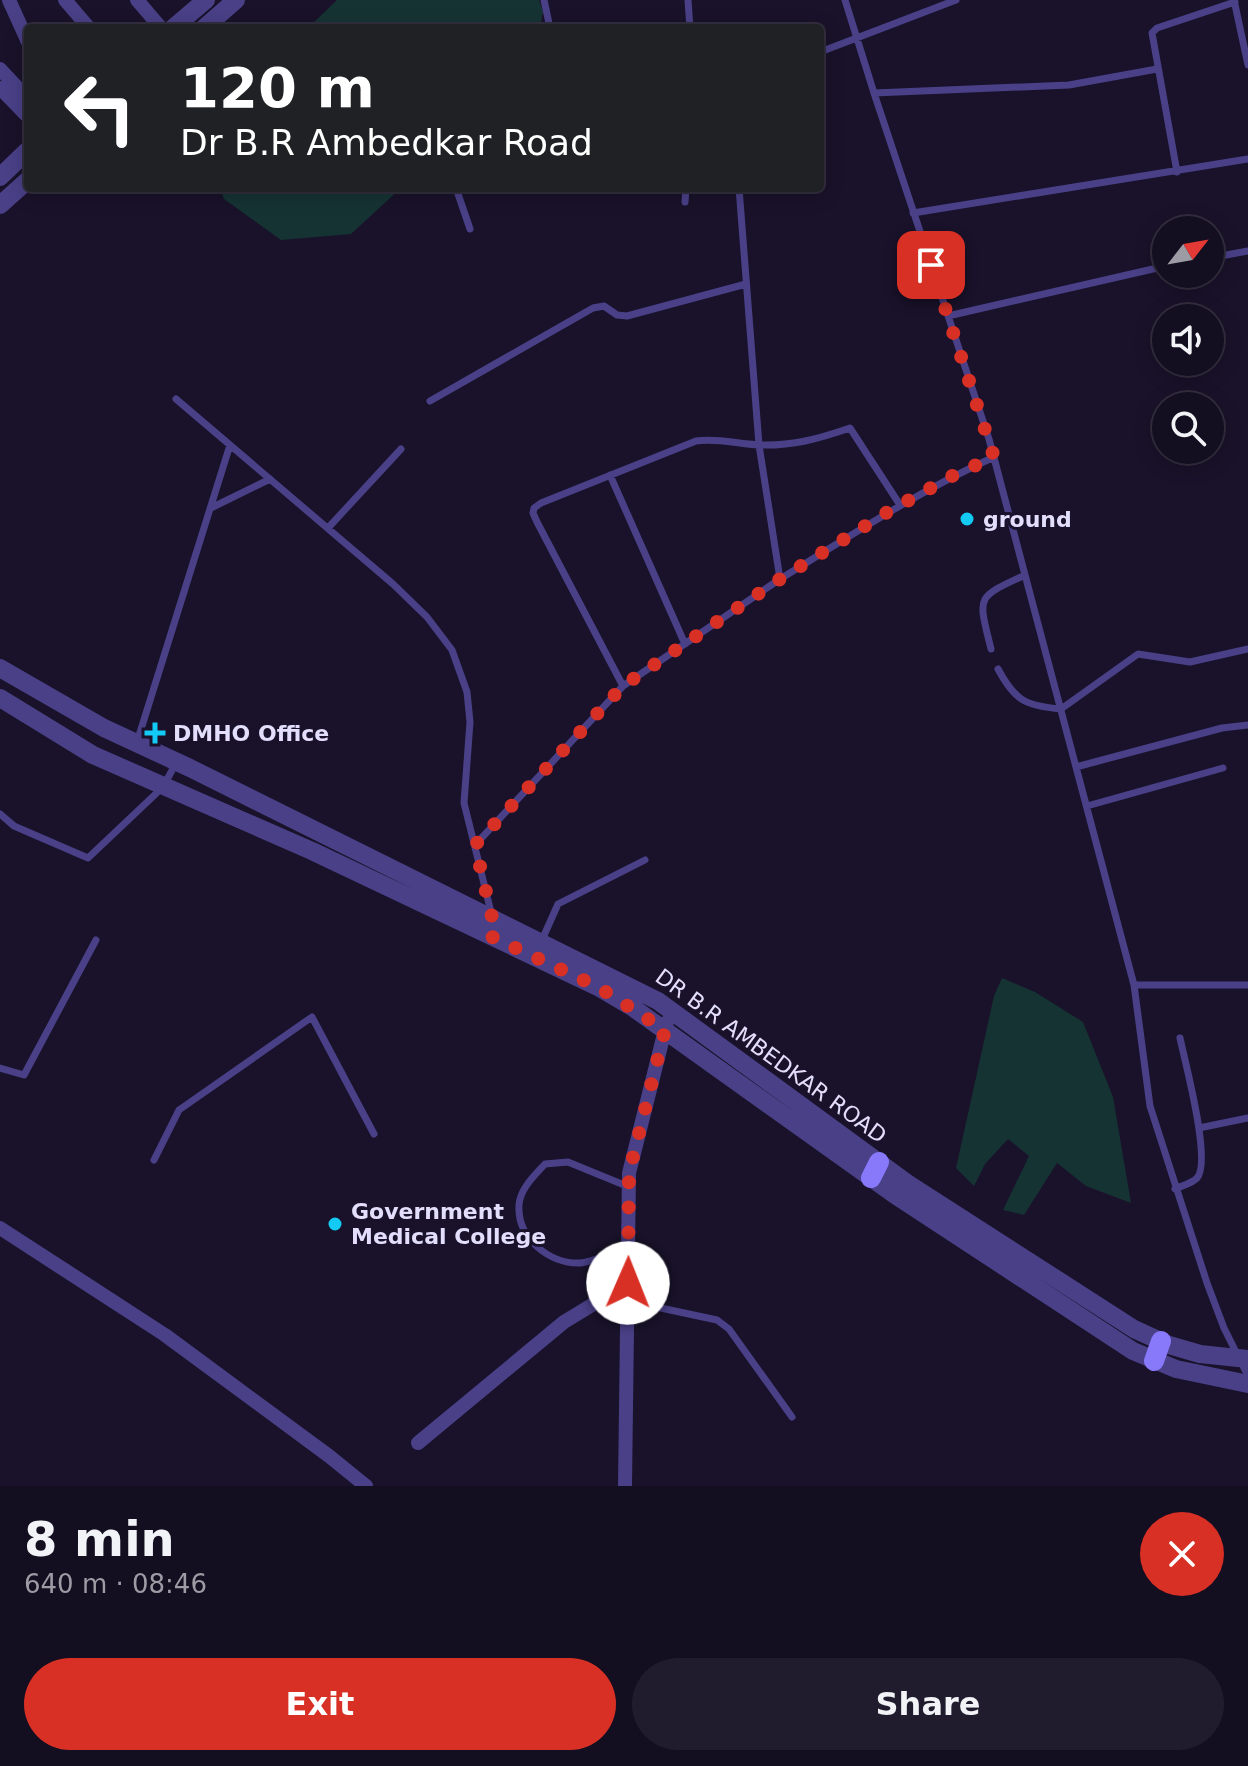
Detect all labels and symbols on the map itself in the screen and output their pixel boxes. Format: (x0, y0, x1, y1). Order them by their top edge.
north arrow (1152, 216, 1224, 288)
pin (897, 231, 965, 299)
place label: ground (983, 507, 1072, 532)
marker: ground (958, 510, 976, 528)
place label: DMHO Office (173, 721, 329, 746)
marker: DMHO Office (144, 722, 166, 744)
street label: DR B.R AMBEDKAR ROAD (651, 964, 891, 1148)
place label: Government Medical College (351, 1199, 546, 1249)
marker: Government Medical College (326, 1215, 344, 1233)
position arrow (586, 1241, 670, 1325)

